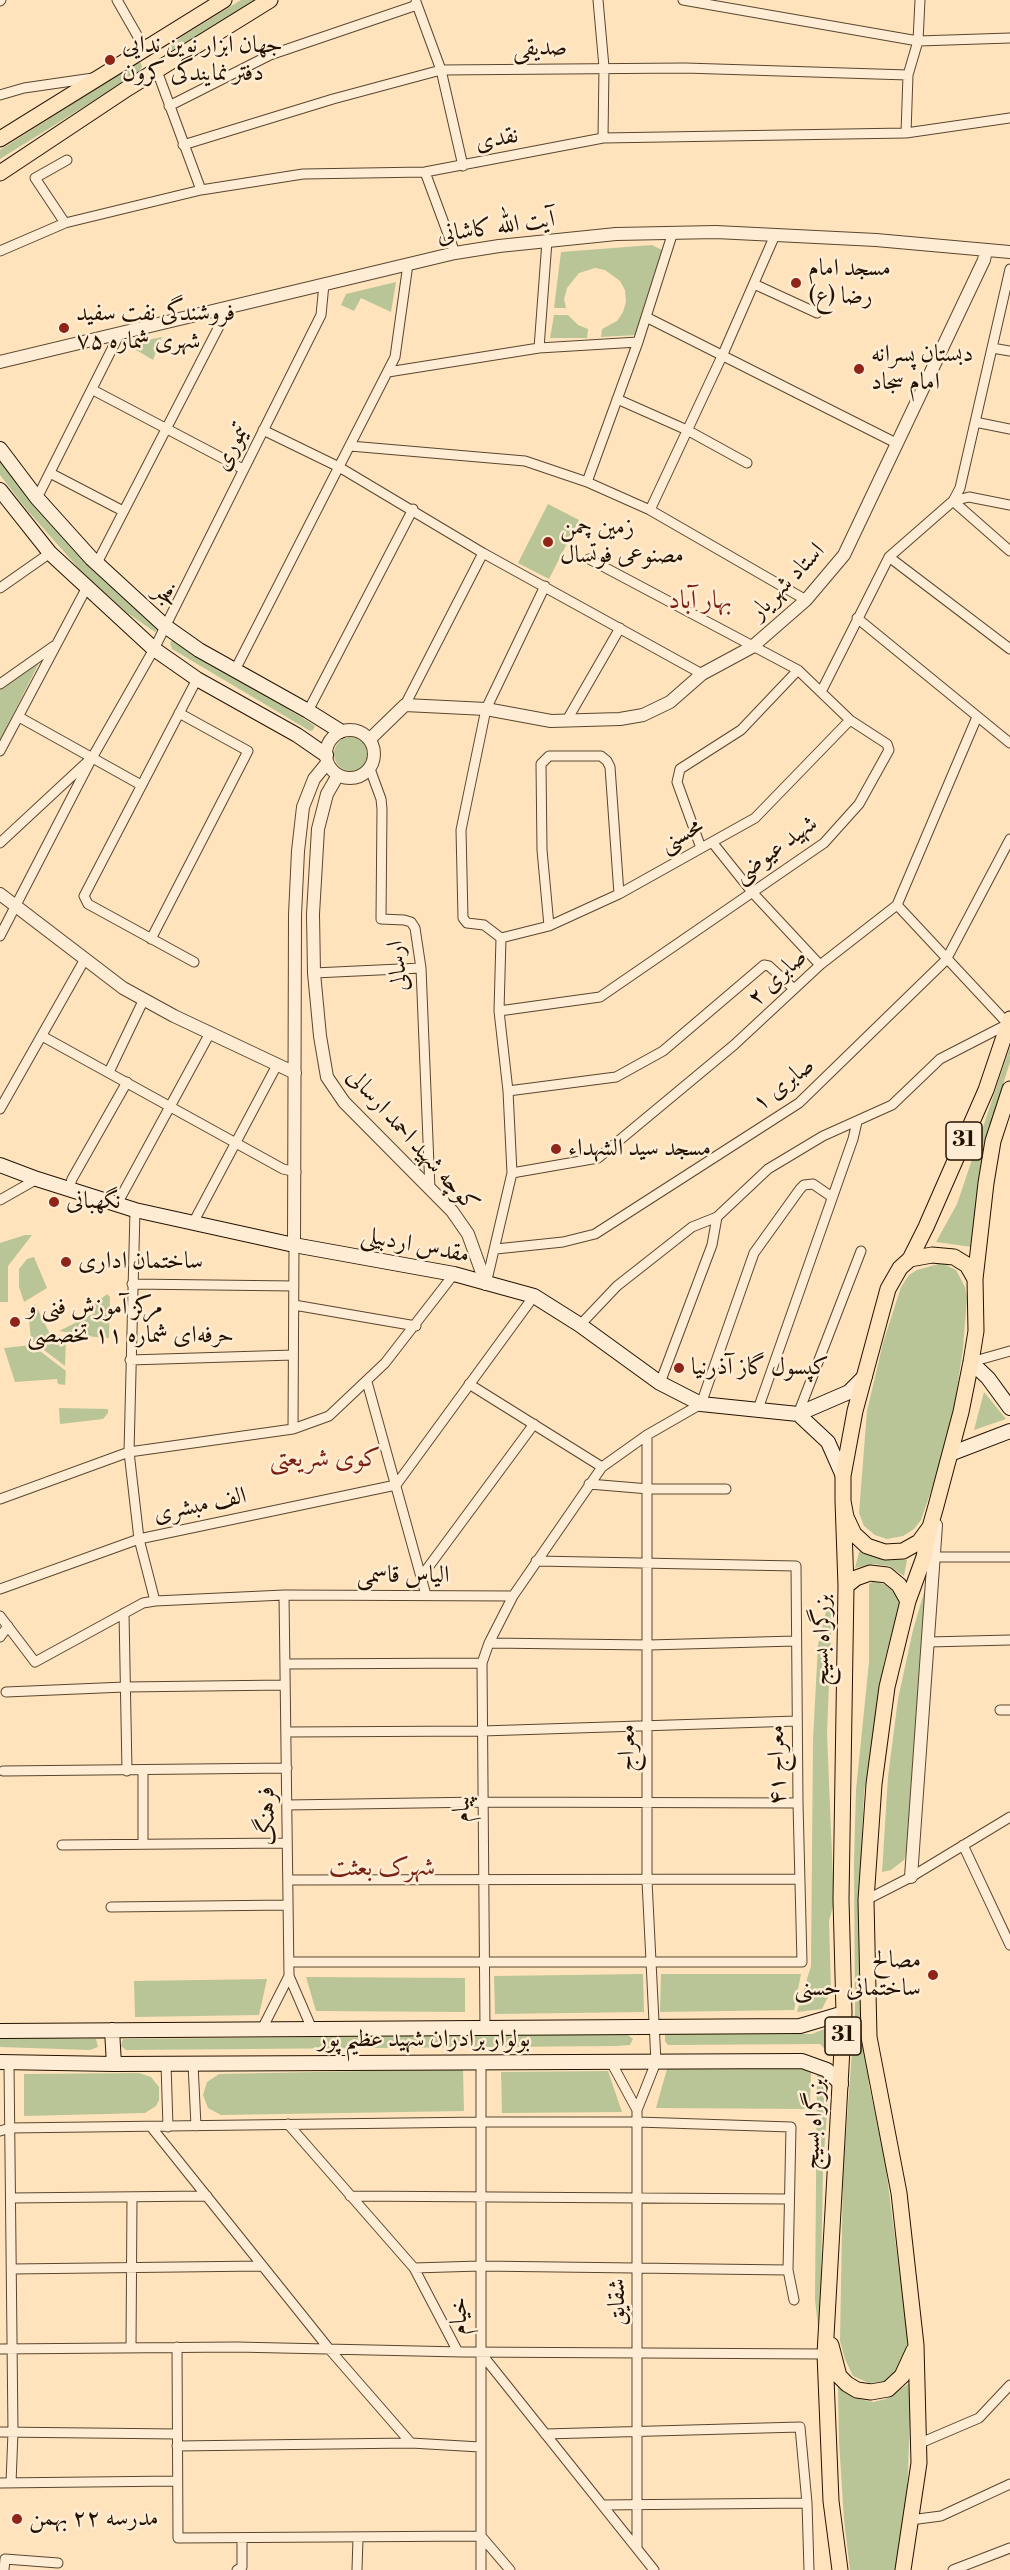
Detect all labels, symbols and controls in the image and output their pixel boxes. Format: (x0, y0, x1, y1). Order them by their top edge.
place label: جهان ابزار نوین ندایی دفتر نمایندگی کرون (122, 32, 283, 88)
street label: صدیقی (513, 34, 567, 64)
marker: جهان ابزار نوین ندایی دفتر نمایندگی کرون (103, 53, 117, 67)
street label: نقدی (473, 122, 521, 158)
street label: آیت الله کاشانی (435, 205, 557, 251)
place label: مسجد امام رضا (ع) (808, 255, 891, 311)
marker: مسجد امام رضا (ع) (789, 276, 803, 290)
place label: فروشندگی نفت سفید شهری شماره ۷۵ (76, 300, 235, 356)
marker: فروشندگی نفت سفید شهری شماره ۷۵ (57, 321, 71, 335)
place label: دبستان پسرانه امام سجاد (871, 341, 973, 397)
marker: دبستان پسرانه امام سجاد (852, 362, 866, 376)
street label: تیموری (208, 420, 256, 476)
place label: زمین چمن مصنوعی فوتسال (560, 514, 684, 570)
marker: زمین چمن مصنوعی فوتسال (541, 535, 555, 549)
street label: استاد شهریار (744, 537, 832, 627)
street label: فجر (147, 577, 185, 615)
district label: بهار آباد (668, 586, 732, 618)
street label: شهید عیوضی (728, 810, 824, 890)
street label: محسنی (655, 812, 709, 860)
street label: ارسالی (382, 939, 416, 993)
street label: صابری ۲ (742, 943, 814, 1013)
street label: صابری ۱ (747, 1052, 821, 1118)
street label: کوچه شهید احمد ارسالی (340, 1063, 484, 1219)
road number: 31 (946, 1122, 982, 1160)
place label: مسجد سید الشهداء (568, 1135, 711, 1163)
marker: مسجد سید الشهداء (549, 1142, 563, 1156)
place label: نگهبانی (66, 1188, 121, 1216)
marker: نگهبانی (47, 1195, 61, 1209)
street label: مقدس اردبیلی (358, 1221, 472, 1271)
place label: ساختمان اداری (78, 1248, 203, 1276)
marker: ساختمان اداری (59, 1255, 73, 1269)
place label: مرکز آموزش فنی و حرفه‌ای شماره ۱۱ تخصصی (27, 1294, 234, 1350)
marker: مرکز آموزش فنی و حرفه‌ای شماره ۱۱ تخصصی (8, 1315, 22, 1329)
place label: کپسول گاز آذرنیا (691, 1354, 829, 1382)
marker: کپسول گاز آذرنیا (672, 1361, 686, 1375)
district label: کوی شریعتی (269, 1444, 381, 1476)
street label: الف مبشری (151, 1482, 249, 1530)
street label: الیاس قاسمی (357, 1562, 449, 1590)
street label: بزرگراه بسیج (808, 1594, 838, 1686)
street label: معراج (613, 1724, 643, 1772)
street label: معراج ۴۱ (763, 1725, 793, 1805)
street label: فرهنگ (253, 1786, 283, 1846)
street label: پیام (448, 1795, 478, 1823)
district label: شهرک بعثت (329, 1853, 435, 1885)
place label: مصالح ساختمانی حسنی (794, 1947, 921, 2003)
marker: مصالح ساختمانی حسنی (926, 1968, 940, 1982)
road number: 31 (825, 2017, 861, 2055)
street label: بولوار برادران شهید عظیم‌ پور (318, 2026, 530, 2054)
street label: بزرگراه بسیج (797, 2077, 833, 2171)
street label: شقایق (604, 2278, 632, 2326)
street label: خیام (446, 2297, 474, 2335)
place label: مدرسه ۲۲ بهمن (29, 2505, 159, 2533)
marker: مدرسه ۲۲ بهمن (10, 2512, 24, 2526)

